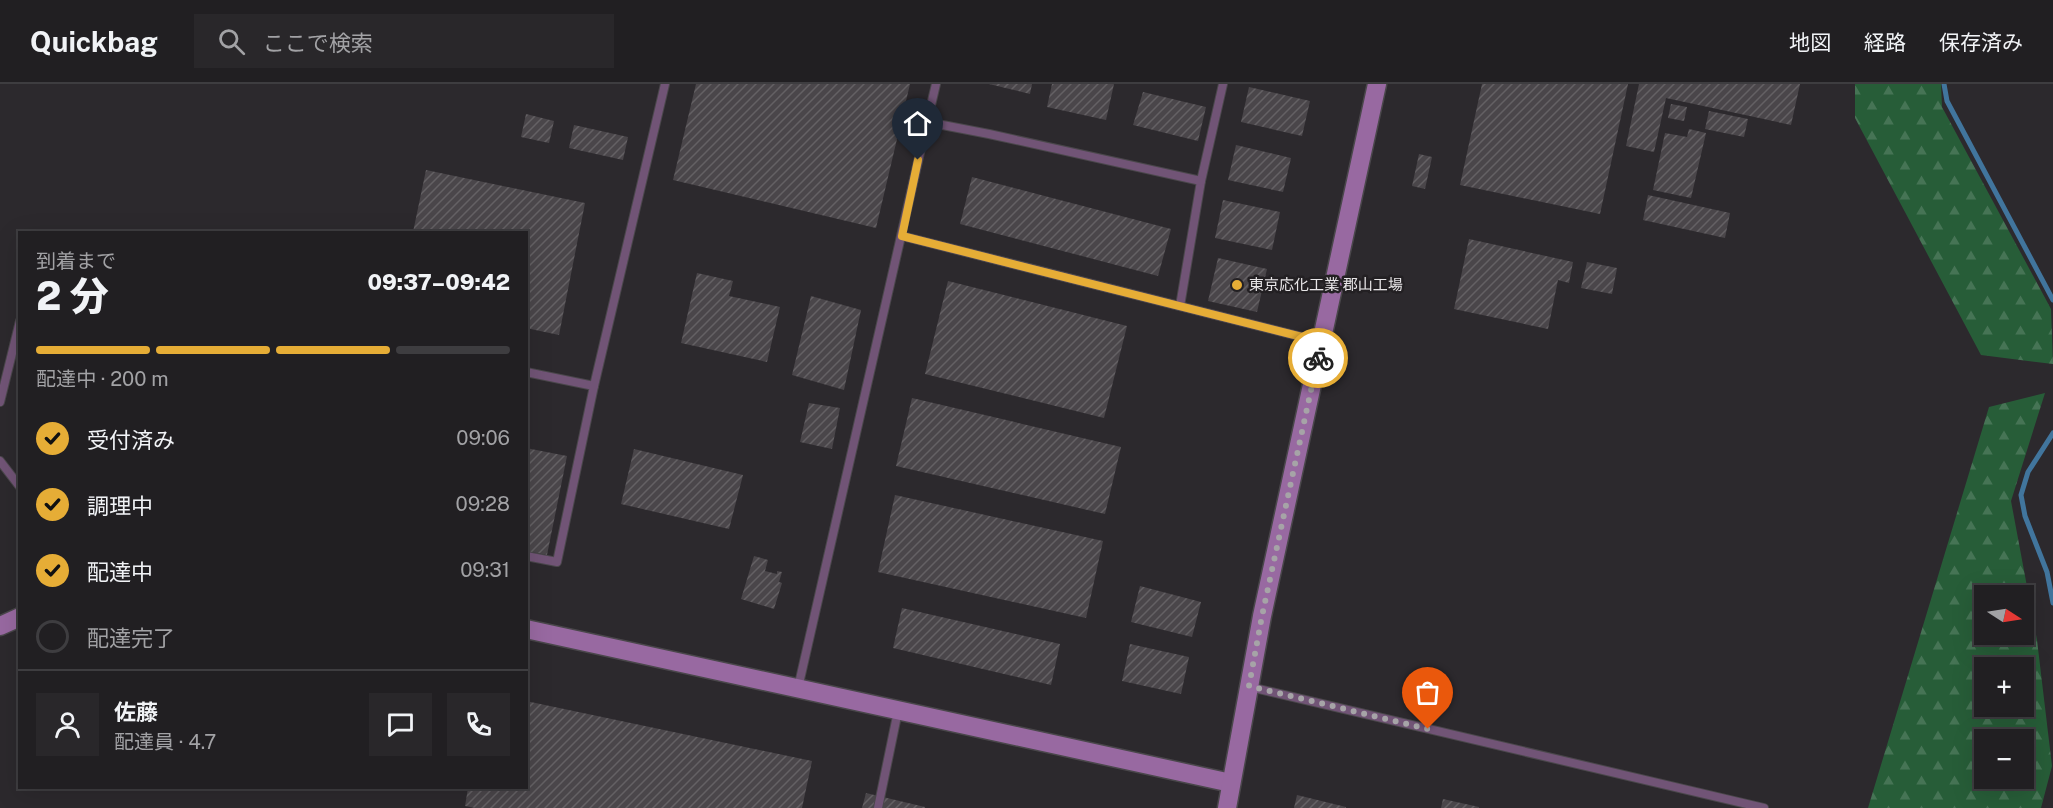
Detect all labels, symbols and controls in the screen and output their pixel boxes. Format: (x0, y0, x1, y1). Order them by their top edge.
search box (194, 14, 614, 68)
text: Quickbag (30, 25, 158, 58)
icon: search (215, 25, 248, 58)
text: ここで検索 (263, 30, 373, 56)
text: 地図 (1789, 30, 1831, 55)
text: 経路 (1864, 30, 1906, 55)
text: 保存済み (1939, 30, 2023, 55)
pin (892, 98, 943, 160)
icon: home (901, 107, 934, 140)
text: 到着まで (36, 249, 116, 273)
text: 09:37–09:42 (368, 269, 510, 295)
text: 2 分 (36, 273, 109, 319)
place label: 東京応化工業 郡山工場 (1249, 276, 1403, 293)
marker: 東京応化工業 郡山工場 (1230, 278, 1244, 292)
courier (1288, 328, 1348, 388)
icon: bike (1302, 342, 1335, 375)
text: 配達中 · 200 m (36, 367, 169, 391)
icon: check (36, 422, 69, 455)
text: 09:06 (456, 426, 510, 450)
text: 受付済み (87, 427, 175, 453)
icon: check (36, 488, 69, 521)
text: 09:28 (456, 492, 510, 516)
text: 調理中 (87, 493, 153, 519)
icon: check (36, 554, 69, 587)
text: 09:31 (460, 558, 510, 582)
text: 配達中 (87, 559, 153, 585)
north arrow (1974, 585, 2034, 645)
map controls (1974, 585, 2034, 789)
text: 配達完了 (87, 625, 175, 651)
button: + (1974, 657, 2034, 717)
pin (1402, 667, 1453, 729)
icon: bag (1411, 676, 1444, 709)
button: person (36, 693, 99, 756)
button: chat (369, 693, 432, 756)
button: phone (447, 693, 510, 756)
text: 佐藤 (114, 699, 158, 725)
button: − (1974, 729, 2034, 789)
text: 配達員 · 4.7 (114, 730, 216, 754)

